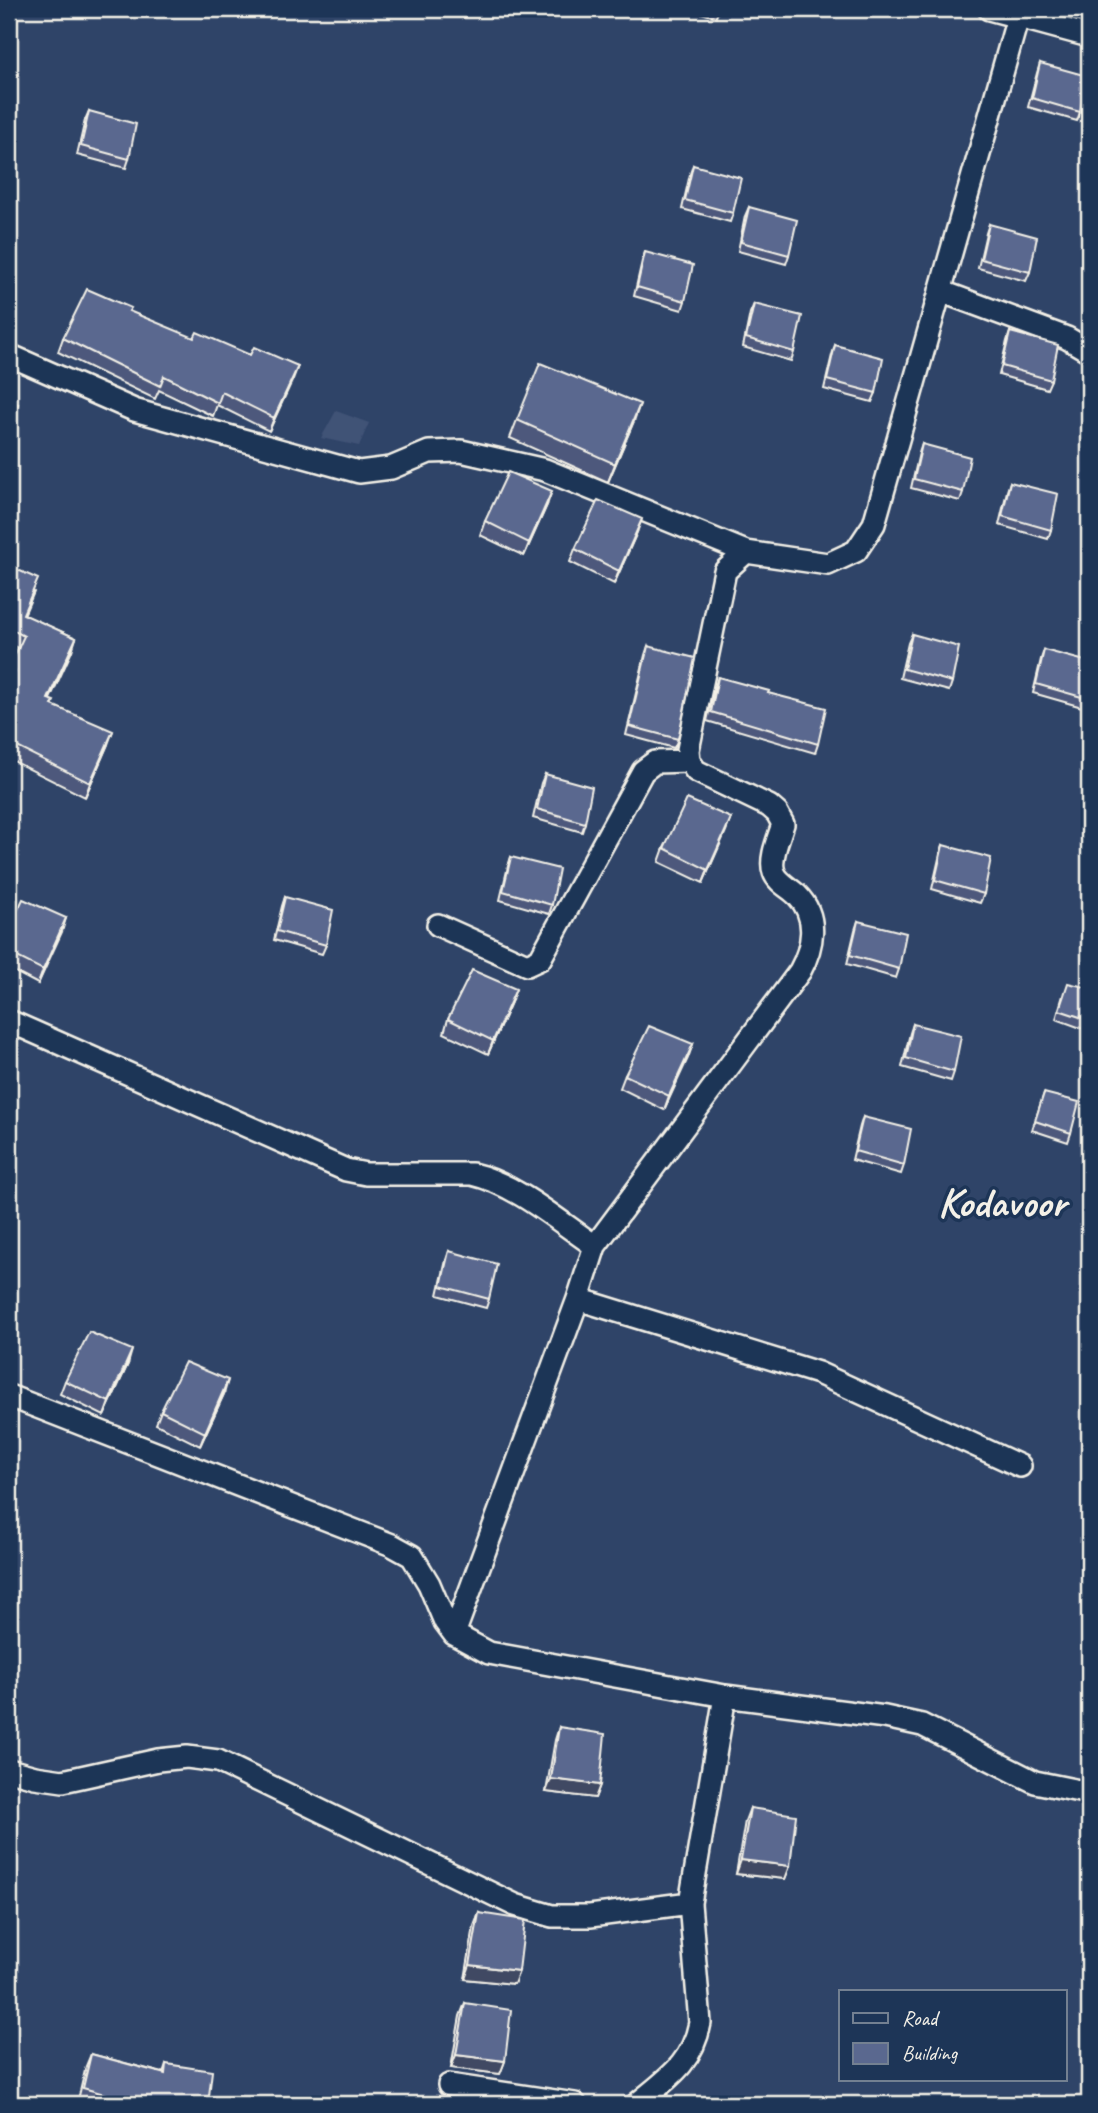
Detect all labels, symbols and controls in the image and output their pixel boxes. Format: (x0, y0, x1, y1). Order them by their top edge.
district label: Kodavoor (938, 1176, 1071, 1229)
legend (839, 1990, 1066, 2082)
text: Road (902, 2005, 941, 2031)
text: Building (902, 2040, 959, 2066)

